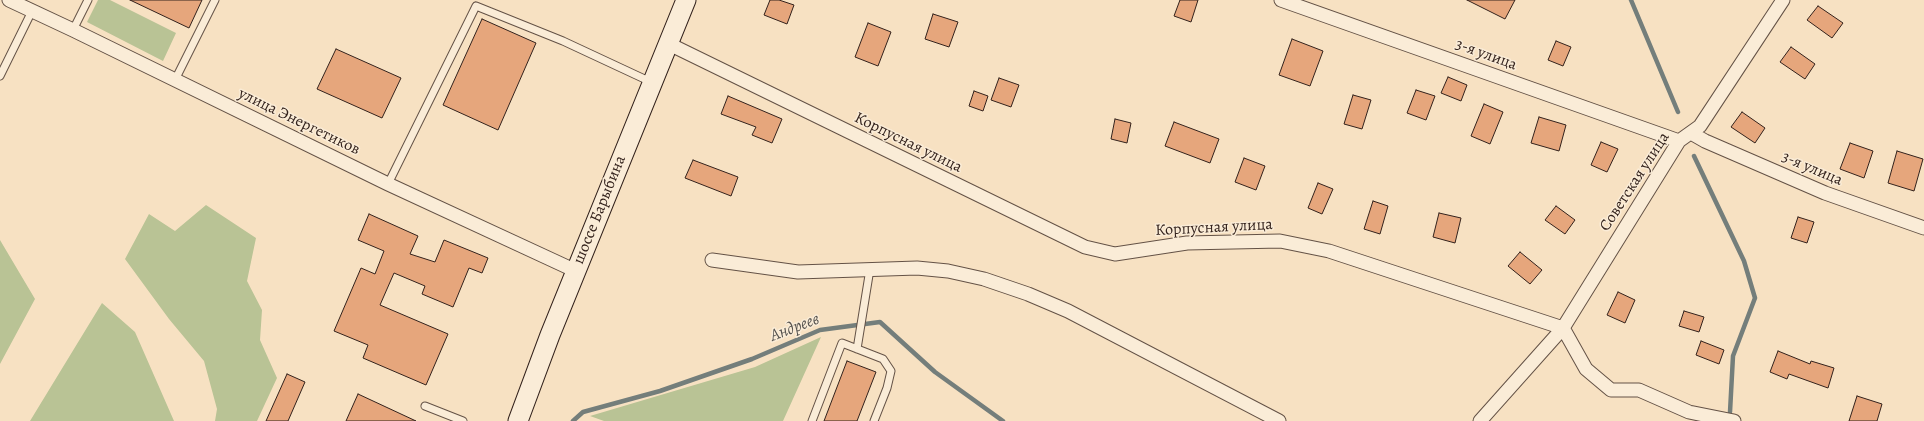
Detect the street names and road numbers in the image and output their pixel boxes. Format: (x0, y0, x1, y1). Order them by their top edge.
street label: 3-я улица (1453, 35, 1519, 75)
street label: улица Энергетиков (235, 84, 363, 160)
street label: Корпусная улица (851, 109, 965, 177)
street label: Советская улица (1596, 129, 1674, 235)
street label: 3-я улица (1779, 148, 1845, 190)
street label: шоссе Барыбина (569, 153, 631, 267)
street label: Корпусная улица (1155, 215, 1273, 241)

